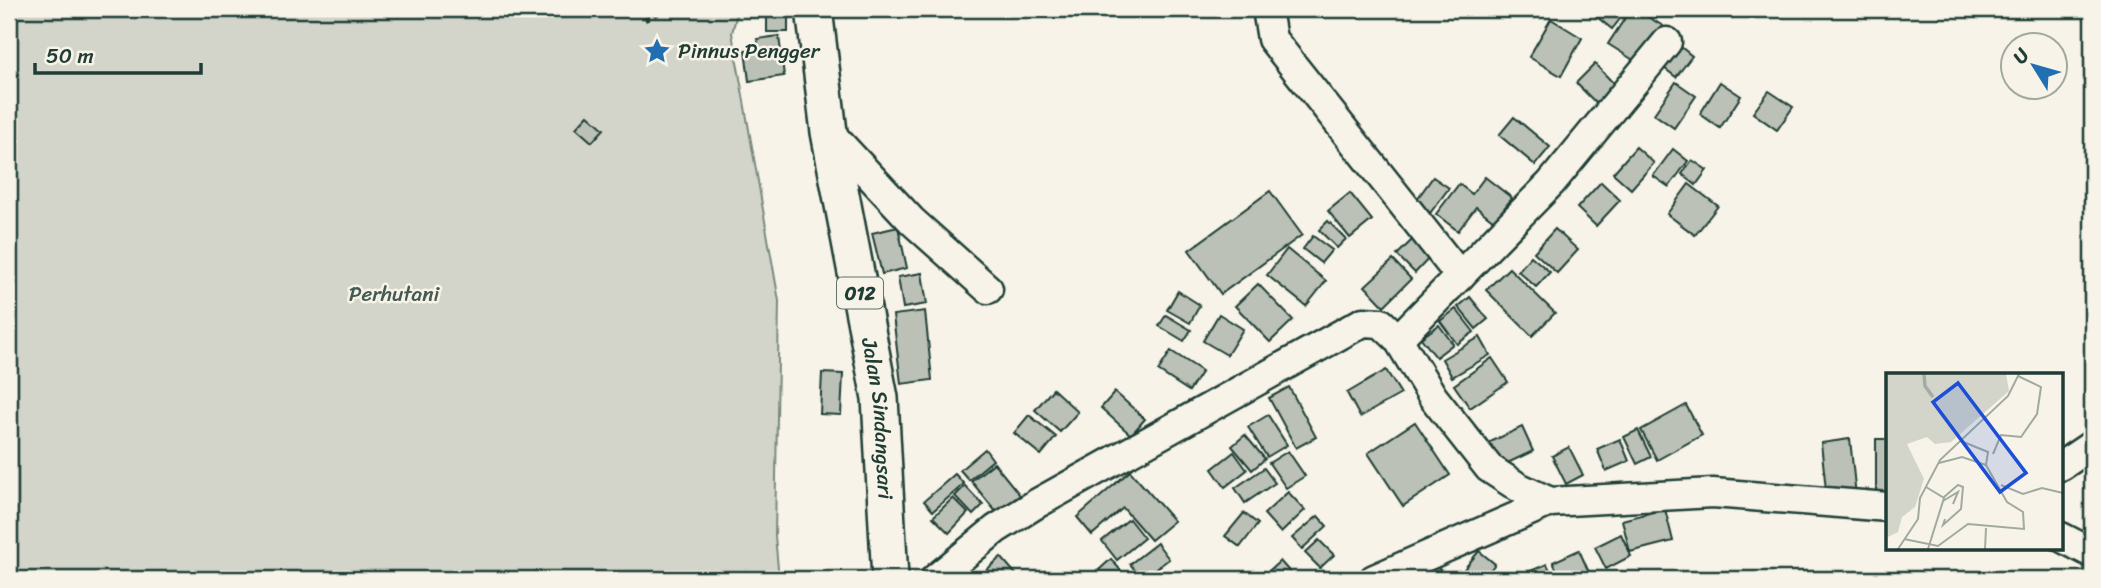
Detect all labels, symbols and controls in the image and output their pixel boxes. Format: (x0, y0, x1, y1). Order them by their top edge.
scale bar (35, 32, 201, 76)
place label: Pinnus Pengger (678, 32, 821, 70)
north arrow (2000, 32, 2070, 102)
place icon: Pinnus Pengger (642, 36, 672, 66)
text: 50 m (46, 37, 94, 75)
text: U (2004, 40, 2039, 71)
park label: Perhutani (349, 275, 440, 313)
road number: 012 (837, 278, 883, 308)
street label: Jalan Sindangsari (850, 334, 905, 502)
inset map (1886, 373, 2062, 550)

